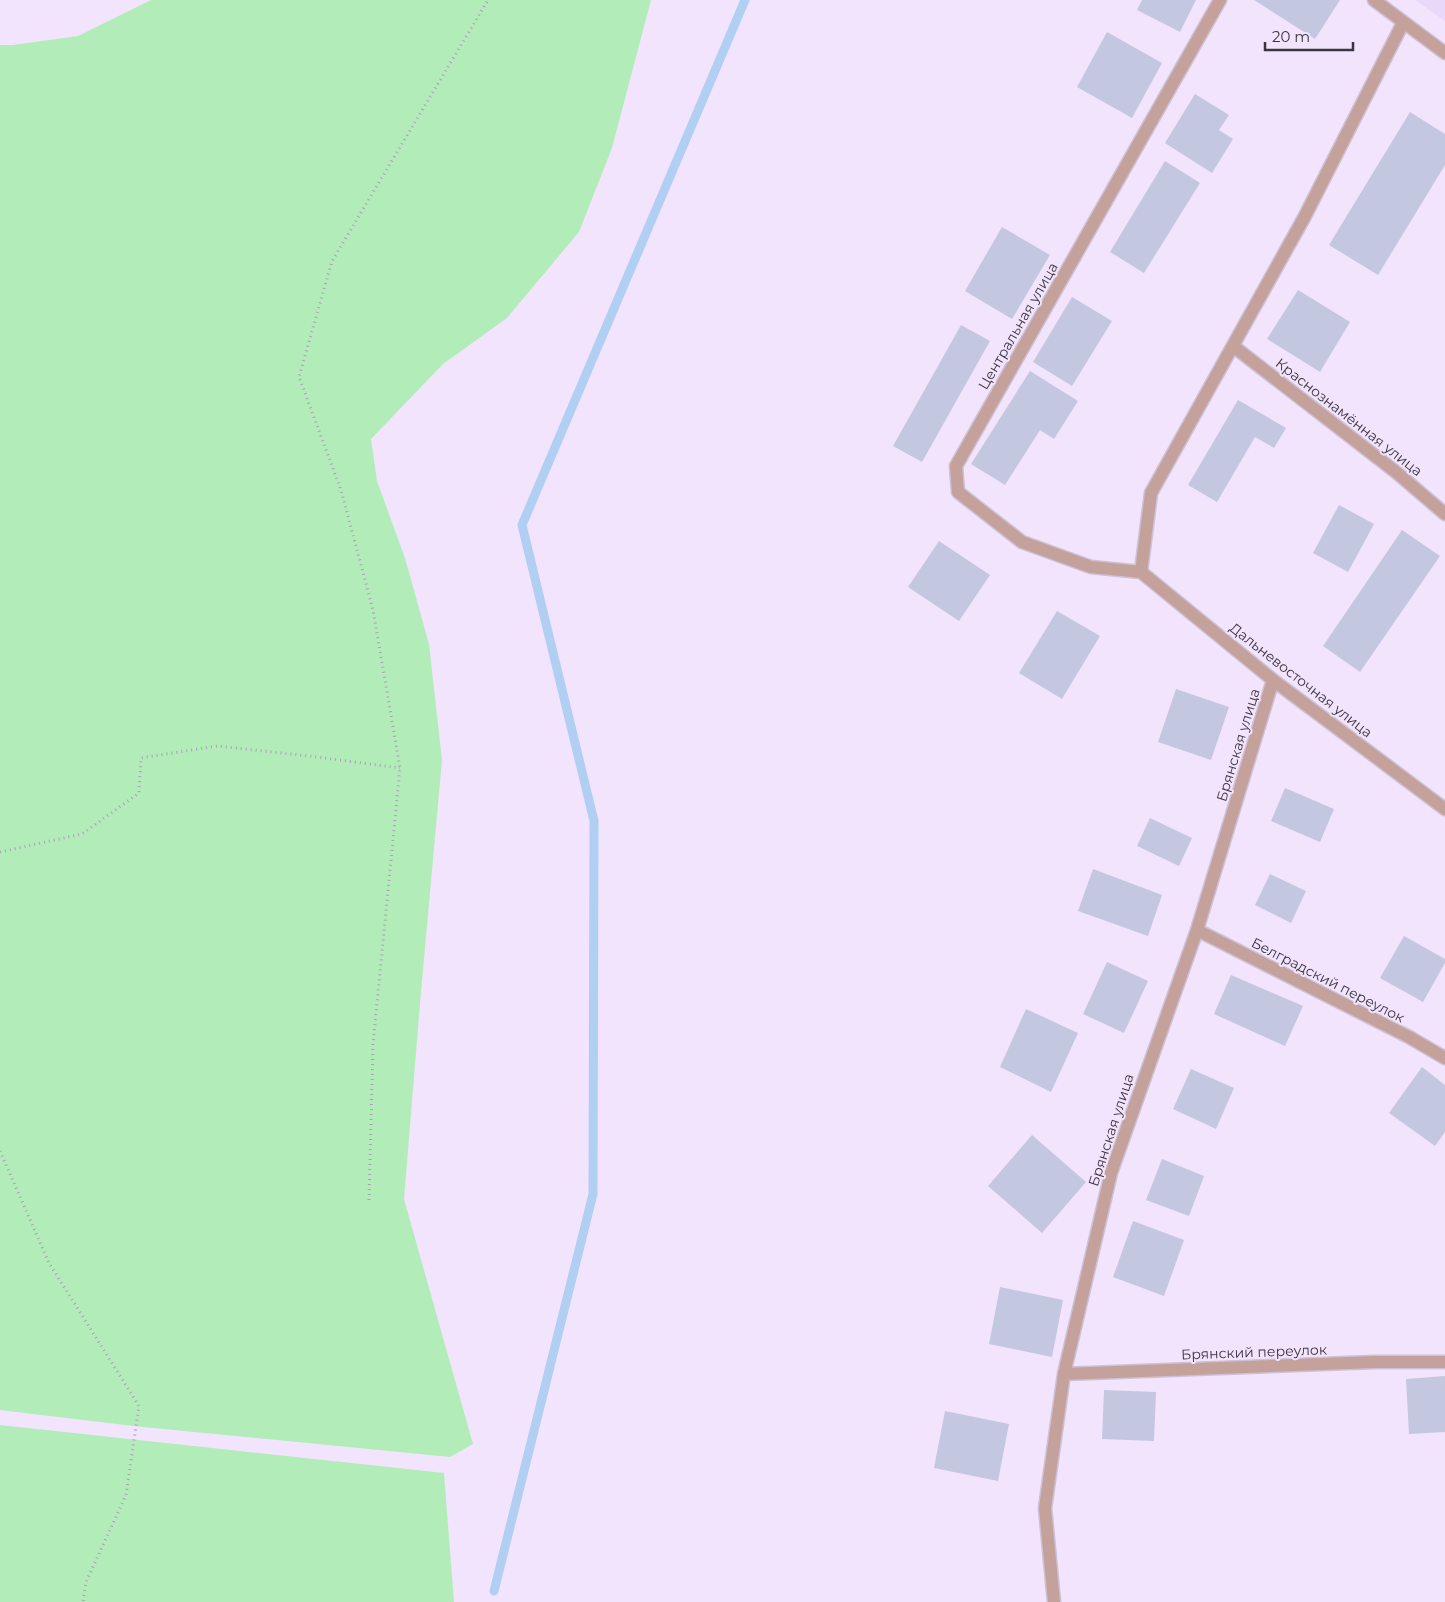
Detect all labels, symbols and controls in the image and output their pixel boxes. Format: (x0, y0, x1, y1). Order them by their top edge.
scale bar (1265, 20, 1352, 52)
text: 20 m (1272, 27, 1310, 46)
street label: Центральная улица (974, 259, 1062, 393)
street label: Краснознамённая улица (1272, 354, 1426, 480)
street label: Дальневосточная улица (1226, 619, 1376, 741)
street label: Брянская улица (1212, 686, 1264, 804)
street label: Белградский переулок (1248, 933, 1408, 1027)
street label: Брянская улица (1084, 1071, 1138, 1189)
street label: Брянский переулок (1181, 1340, 1327, 1364)

